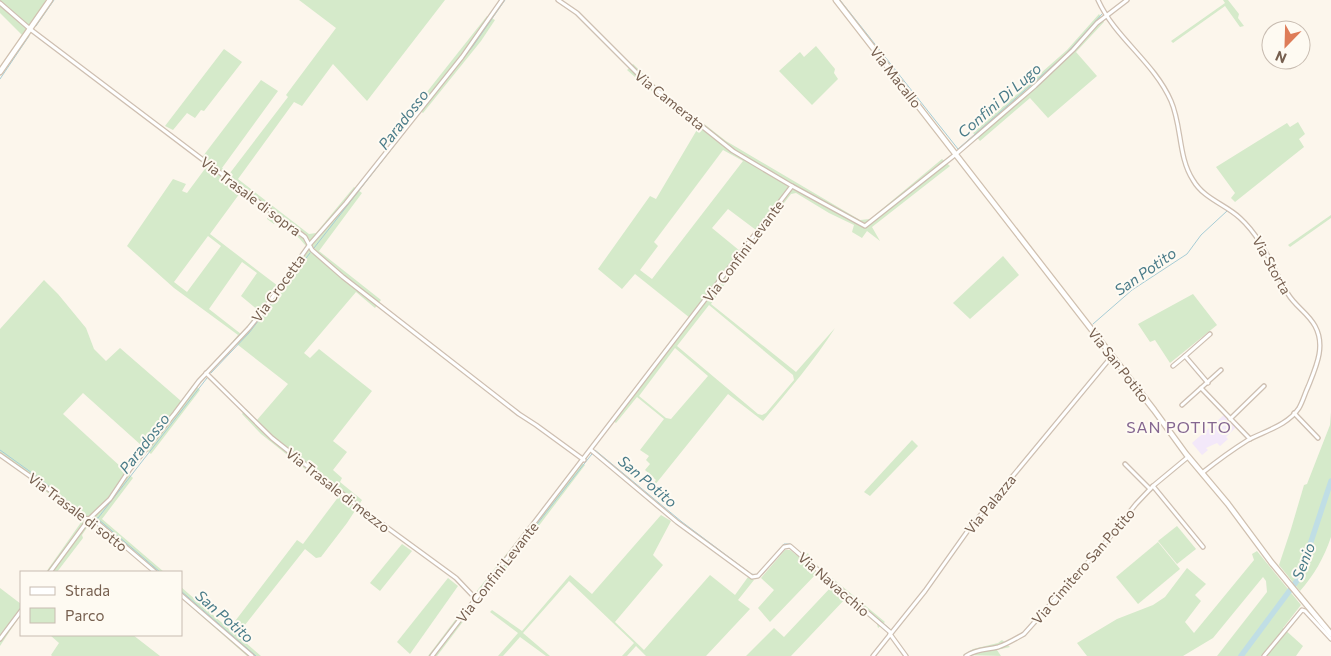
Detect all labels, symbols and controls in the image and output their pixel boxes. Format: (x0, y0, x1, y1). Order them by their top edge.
north arrow (1261, 20, 1311, 70)
street label: Via Macallo (867, 43, 925, 111)
text: N (1273, 48, 1289, 67)
water label: Confini Di Lugo (954, 59, 1044, 141)
street label: Via Camerata (631, 66, 709, 134)
water label: Paradosso (374, 85, 432, 153)
street label: Via Trasale di sopra (197, 153, 305, 239)
street label: Via Confini Levante (699, 197, 787, 305)
street label: Via Storta (1249, 233, 1295, 297)
water label: San Potito (1111, 243, 1179, 299)
street label: Via Crocetta (248, 251, 308, 325)
street label: Via San Potito (1085, 324, 1153, 406)
water label: Paradosso (115, 409, 173, 477)
district label: SAN POTITO (1126, 417, 1232, 436)
street label: Via Trasale di mezzo (283, 444, 393, 536)
water label: San Potito (615, 451, 681, 511)
street label: Via Trasale di sotto (25, 469, 131, 555)
street label: Via Palazza (961, 471, 1019, 537)
street label: Via Cimitero San Potito (1028, 505, 1138, 627)
street label: Via Confini Levante (452, 518, 542, 626)
water label: Senio (1288, 540, 1318, 582)
street label: Via Navacchio (795, 548, 873, 620)
legend (20, 571, 182, 636)
text: Strada (65, 581, 110, 599)
water label: San Potito (192, 586, 258, 646)
text: Parco (65, 606, 104, 624)

